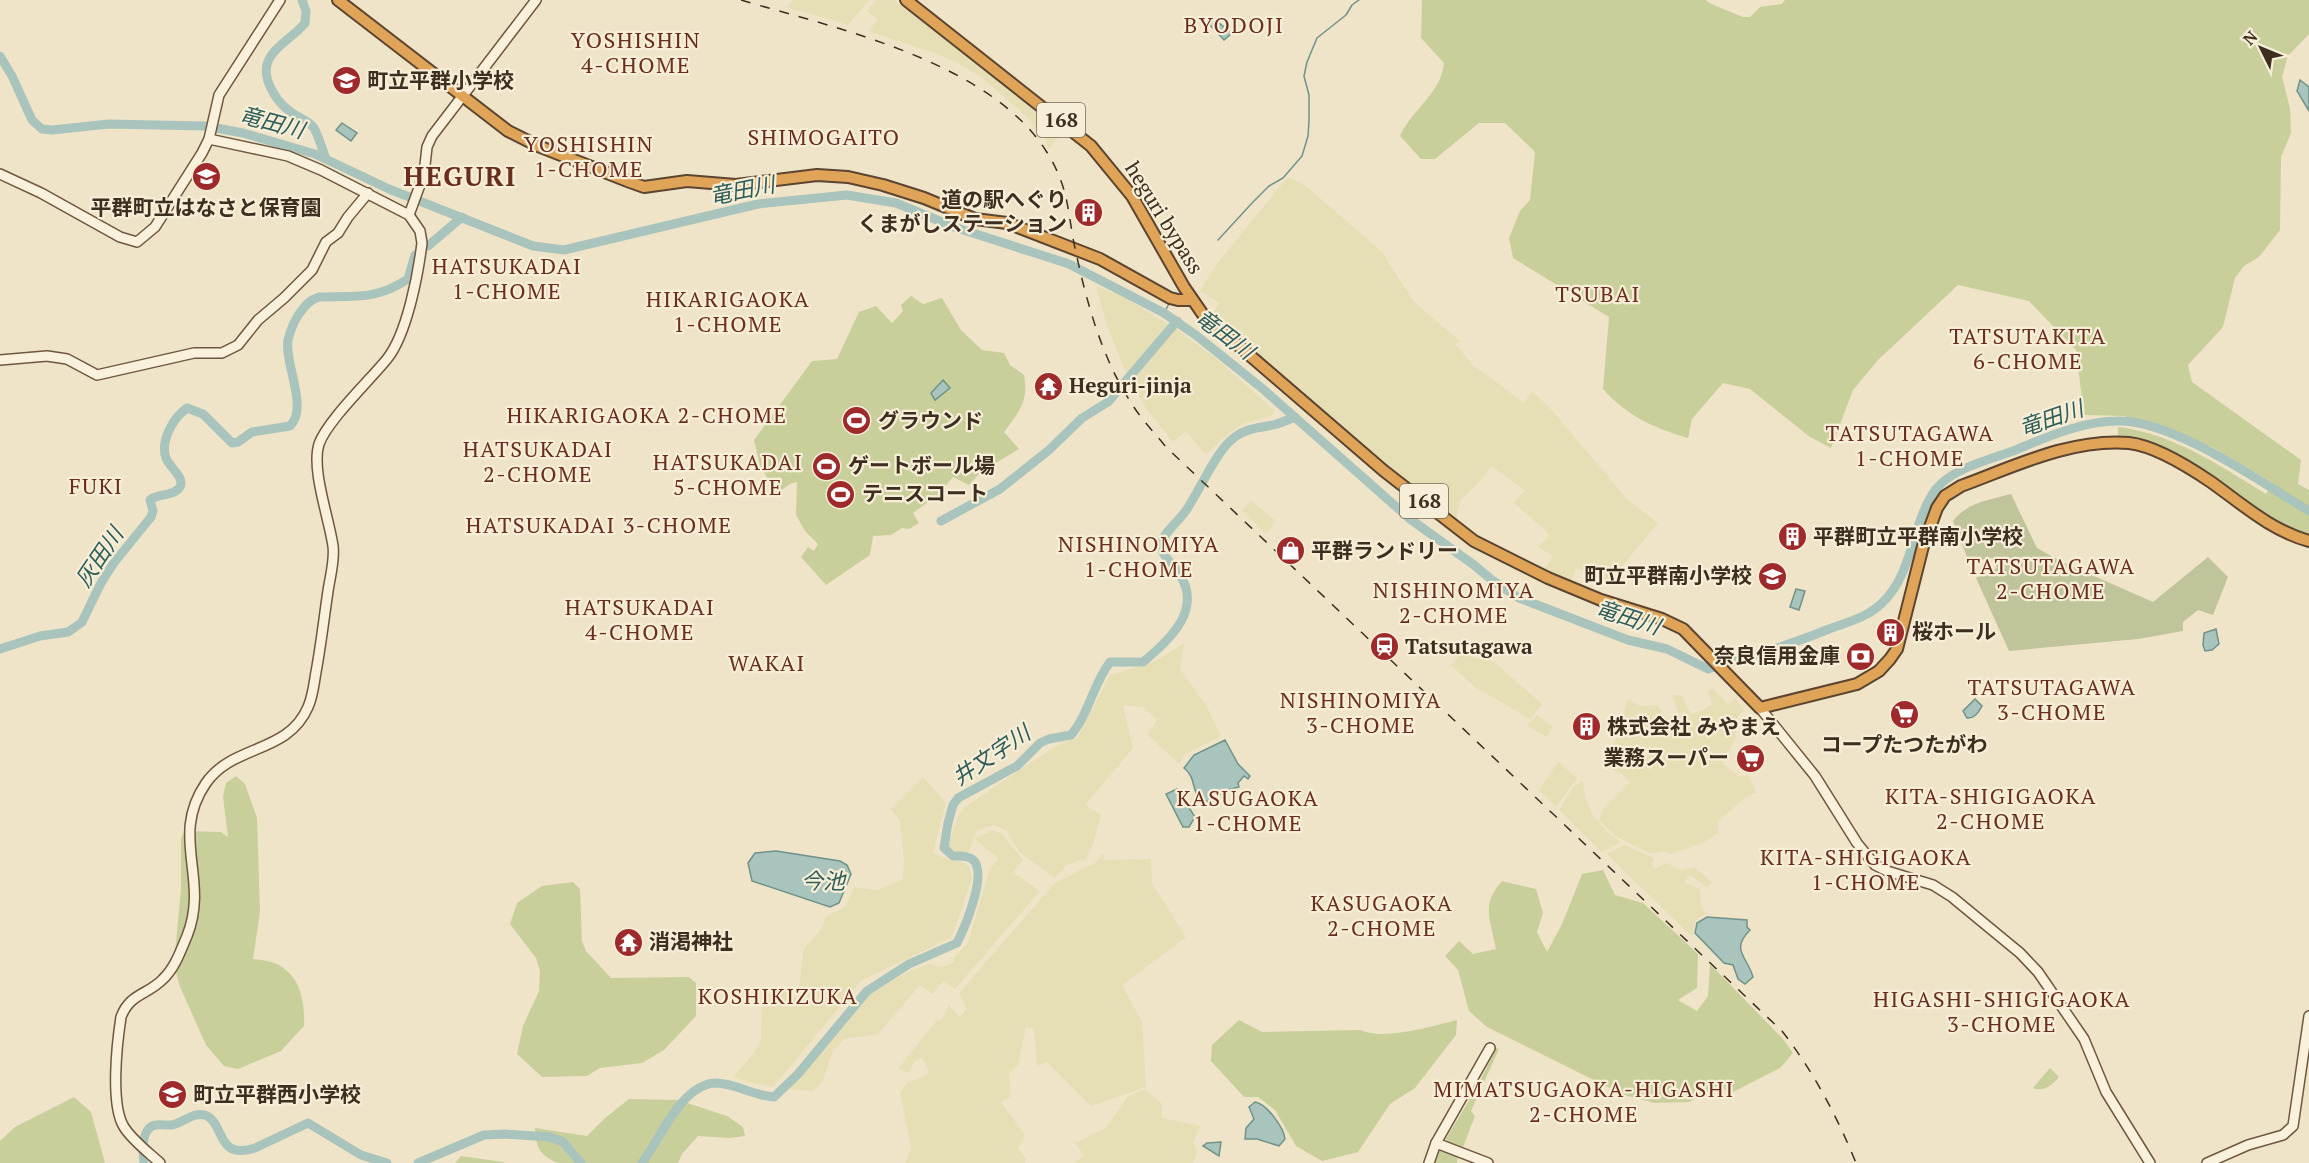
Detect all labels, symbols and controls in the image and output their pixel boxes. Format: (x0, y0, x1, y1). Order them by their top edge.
district label: BYODOJI (1184, 10, 1284, 39)
north arrow (2231, 18, 2291, 78)
district label: YOSHISHIN 4-CHOME (571, 25, 701, 79)
text: N (2238, 26, 2262, 50)
school or university icon: 町立平群小学校 (330, 65, 362, 97)
place label: 町立平群小学校 (367, 66, 514, 94)
water label: 竜田川 (236, 99, 310, 145)
road number: 168 (1037, 103, 1085, 137)
district label: SHIMOGAITO (747, 122, 901, 151)
district label: YOSHISHIN 1-CHOME (524, 129, 654, 183)
street label: heguri bypass (1119, 156, 1211, 279)
district label: HEGURI (403, 158, 517, 194)
school or university icon: 平群町立はなさと保育園 (190, 161, 222, 193)
water label: 竜田川 (707, 169, 779, 210)
place label: 道の駅へぐり くまがしステーション (857, 185, 1067, 237)
place label: 平群町立はなさと保育園 (91, 193, 322, 221)
building icon: 道の駅へぐり くまがしステーション (1072, 196, 1104, 228)
district label: HATSUKADAI 1-CHOME (432, 251, 582, 305)
district label: TSUBAI (1555, 279, 1641, 308)
district label: HIKARIGAOKA 1-CHOME (646, 284, 810, 338)
water label: 竜田川 (1190, 302, 1262, 366)
district label: TATSUTAKITA 6-CHOME (1949, 321, 2107, 375)
temple icon: Heguri-jinja (1032, 370, 1064, 402)
place label: Heguri-jinja (1069, 371, 1192, 399)
water label: 竜田川 (2015, 392, 2089, 442)
district label: HIKARIGAOKA 2-CHOME (506, 400, 788, 429)
sports icon: グラウンド (841, 405, 873, 437)
place label: グラウンド (878, 406, 983, 434)
district label: TATSUTAGAWA 1-CHOME (1825, 418, 1995, 472)
district label: HATSUKADAI 2-CHOME (463, 434, 613, 488)
district label: HATSUKADAI 5-CHOME (653, 447, 803, 501)
sports icon: ゲートボール場 (811, 450, 843, 482)
place label: ゲートボール場 (848, 451, 995, 479)
district label: FUKI (69, 471, 123, 500)
sports icon: テニスコート (825, 478, 857, 510)
place label: テニスコート (862, 479, 988, 507)
road number: 168 (1400, 484, 1448, 518)
district label: HATSUKADAI 3-CHOME (465, 510, 733, 539)
water label: 灰田川 (68, 520, 130, 592)
building icon: 平群町立平群南小学校 (1776, 521, 1808, 553)
place label: 平群町立平群南小学校 (1813, 522, 2023, 550)
district label: NISHINOMIYA 1-CHOME (1058, 529, 1220, 583)
shop icon: 平群ランドリー (1274, 535, 1306, 567)
place label: 平群ランドリー (1311, 536, 1458, 564)
district label: TATSUTAGAWA 2-CHOME (1966, 551, 2136, 605)
school or university icon: 町立平群南小学校 (1757, 560, 1789, 592)
place label: 町立平群南小学校 (1584, 561, 1752, 589)
district label: NISHINOMIYA 2-CHOME (1373, 575, 1535, 629)
district label: HATSUKADAI 4-CHOME (565, 592, 715, 646)
water label: 竜田川 (1592, 593, 1666, 641)
building icon: 桜ホール (1875, 616, 1907, 648)
place label: 桜ホール (1912, 617, 1996, 645)
station icon: Tatsutagawa (1368, 631, 1400, 663)
place label: Tatsutagawa (1405, 632, 1533, 660)
bank icon: 奈良信用金庫 (1845, 640, 1877, 672)
place label: 奈良信用金庫 (1714, 641, 1840, 669)
district label: WAKAI (728, 648, 806, 677)
district label: TATSUTAGAWA 3-CHOME (1967, 672, 2137, 726)
district label: NISHINOMIYA 3-CHOME (1280, 685, 1442, 739)
supermarket icon: コープたつたがわ (1888, 698, 1920, 730)
building icon: 株式会社 みやまえ (1570, 711, 1602, 743)
place label: 株式会社 みやまえ (1607, 712, 1781, 740)
water label: 井文字川 (946, 717, 1037, 791)
place label: コープたつたがわ (1821, 730, 1987, 758)
supermarket icon: 業務スーパー (1734, 742, 1766, 774)
place label: 業務スーパー (1603, 743, 1729, 771)
district label: KITA-SHIGIGAOKA 2-CHOME (1885, 781, 2097, 835)
district label: KASUGAOKA 1-CHOME (1177, 783, 1319, 837)
district label: KITA-SHIGIGAOKA 1-CHOME (1760, 842, 1972, 896)
water label: 今池 (801, 866, 847, 895)
district label: KASUGAOKA 2-CHOME (1311, 888, 1453, 942)
temple icon: 消渇神社 (612, 926, 644, 958)
place label: 消渇神社 (649, 927, 733, 955)
district label: KOSHIKIZUKA (698, 981, 858, 1010)
district label: HIGASHI-SHIGIGAOKA 3-CHOME (1873, 984, 2131, 1038)
district label: MIMATSUGAOKA-HIGASHI 2-CHOME (1433, 1074, 1735, 1128)
school or university icon: 町立平群西小学校 (156, 1079, 188, 1111)
place label: 町立平群西小学校 (193, 1080, 361, 1108)

